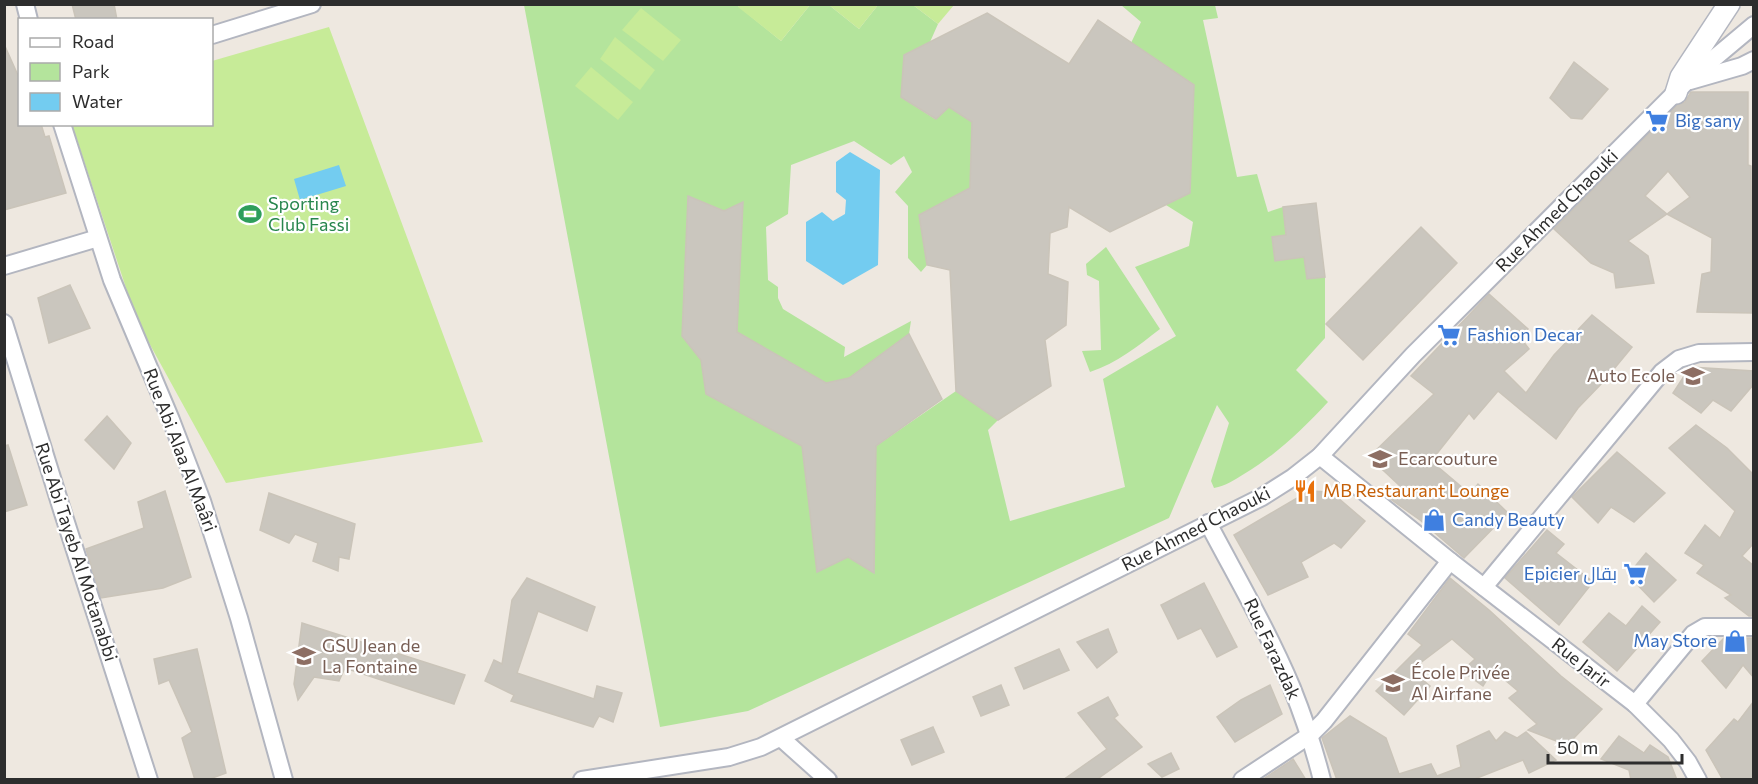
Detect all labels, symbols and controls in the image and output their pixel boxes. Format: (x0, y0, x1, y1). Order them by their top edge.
legend (18, 18, 213, 126)
text: Road (72, 30, 114, 52)
text: Park (72, 60, 110, 82)
text: Water (72, 90, 123, 112)
supermarket icon: Big sany (1644, 108, 1670, 134)
place label: Big sany (1675, 109, 1741, 131)
street label: Rue Ahmed Chaouki (1491, 145, 1622, 276)
place label: Sporting Club Fassi (268, 192, 349, 235)
sports icon: Sporting Club Fassi (237, 201, 263, 227)
supermarket icon: Fashion Decar (1436, 322, 1462, 348)
place label: Fashion Decar (1467, 323, 1582, 345)
school or university icon: Auto Ecole (1680, 363, 1706, 389)
place label: Auto Ecole (1587, 364, 1675, 386)
street label: Rue Abi Alaa Al Maâri (140, 365, 222, 535)
street label: Rue Abi Tayeb Al Motanabbi (31, 440, 123, 664)
school or university icon: Ecarcouture (1367, 446, 1393, 472)
place label: Ecarcouture (1398, 447, 1497, 469)
restaurant icon: MB Restaurant Lounge (1292, 478, 1318, 504)
place label: MB Restaurant Lounge (1323, 479, 1509, 501)
street label: Rue Ahmed Chaouki (1117, 481, 1274, 575)
shop icon: Candy Beauty (1421, 507, 1447, 533)
place label: Candy Beauty (1452, 508, 1565, 530)
supermarket icon: Epicier بقال (1622, 561, 1648, 587)
place label: Epicier بقال (1524, 562, 1617, 585)
street label: Rue Farazdak (1240, 594, 1306, 703)
shop icon: May Store (1722, 628, 1748, 654)
place label: May Store (1633, 629, 1717, 651)
street label: Rue Jarir (1548, 632, 1615, 692)
place label: GSU Jean de La Fontaine (322, 634, 420, 677)
school or university icon: GSU Jean de La Fontaine (291, 643, 317, 669)
place label: École Privée Al Airfane (1411, 661, 1510, 704)
school or university icon: École Privée Al Airfane (1380, 670, 1406, 696)
scale bar (1548, 727, 1682, 765)
text: 50 m (1557, 736, 1598, 758)

